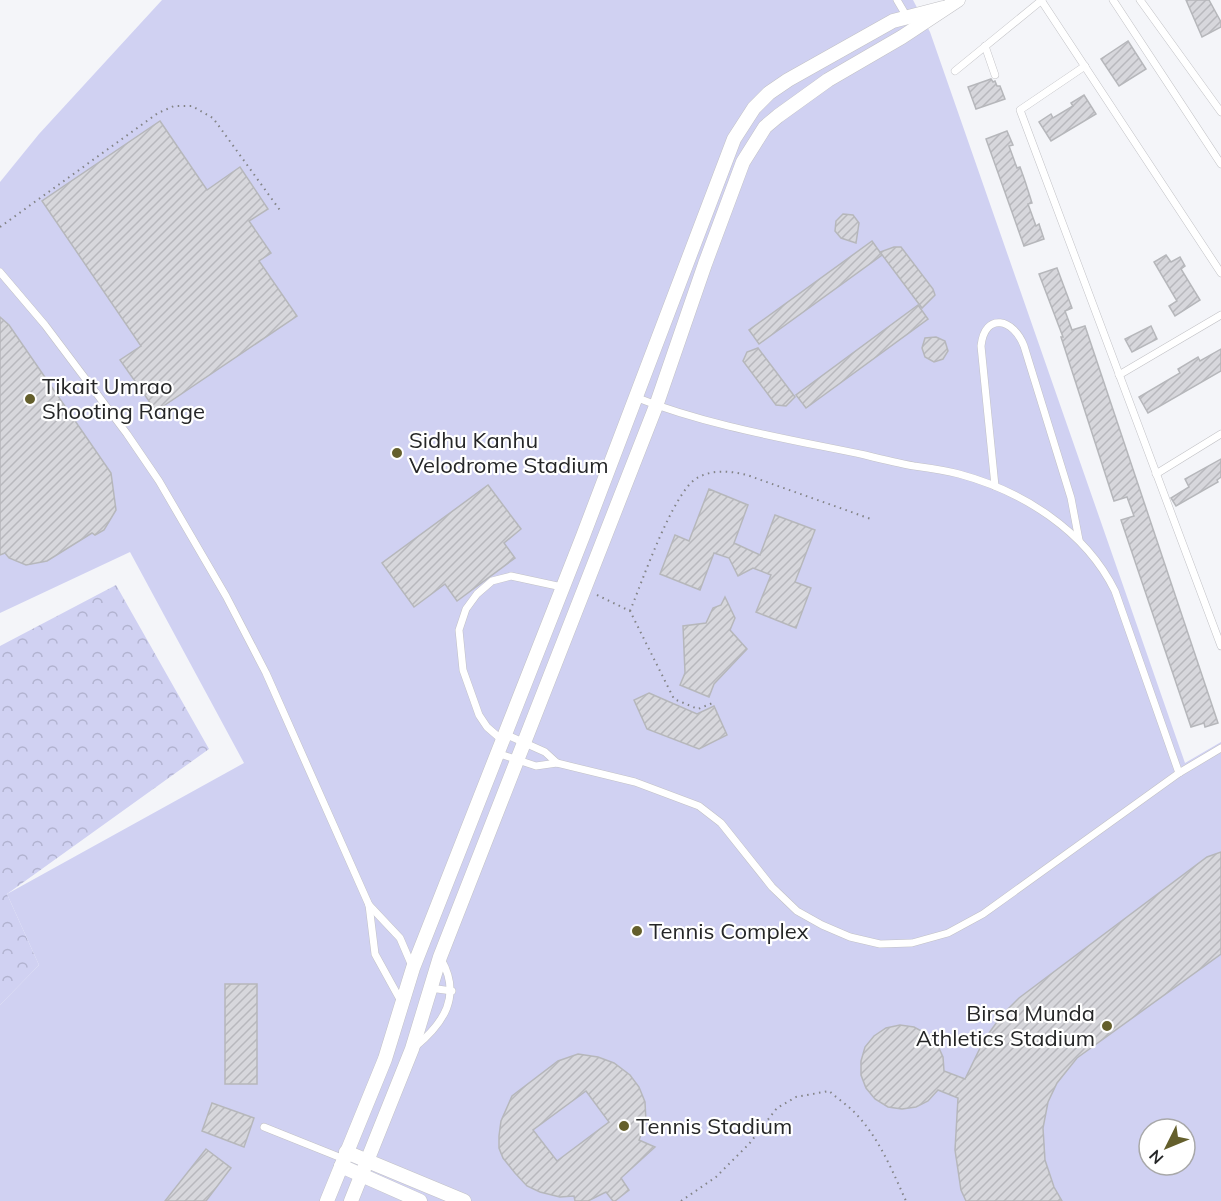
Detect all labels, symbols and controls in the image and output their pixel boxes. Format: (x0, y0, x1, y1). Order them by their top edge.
place label: Tikait Umrao Shooting Range (42, 372, 205, 425)
marker: Tikait Umrao Shooting Range (23, 392, 37, 406)
place label: Sidhu Kanhu Velodrome Stadium (409, 426, 608, 479)
marker: Sidhu Kanhu Velodrome Stadium (390, 446, 404, 460)
place label: Tennis Complex (649, 917, 809, 945)
marker: Tennis Complex (630, 924, 644, 938)
place label: Birsa Munda Athletics Stadium (916, 999, 1095, 1052)
marker: Birsa Munda Athletics Stadium (1100, 1019, 1114, 1033)
place label: Tennis Stadium (636, 1112, 792, 1140)
north arrow (1137, 1117, 1197, 1177)
marker: Tennis Stadium (617, 1119, 631, 1133)
text: N (1145, 1146, 1167, 1168)

